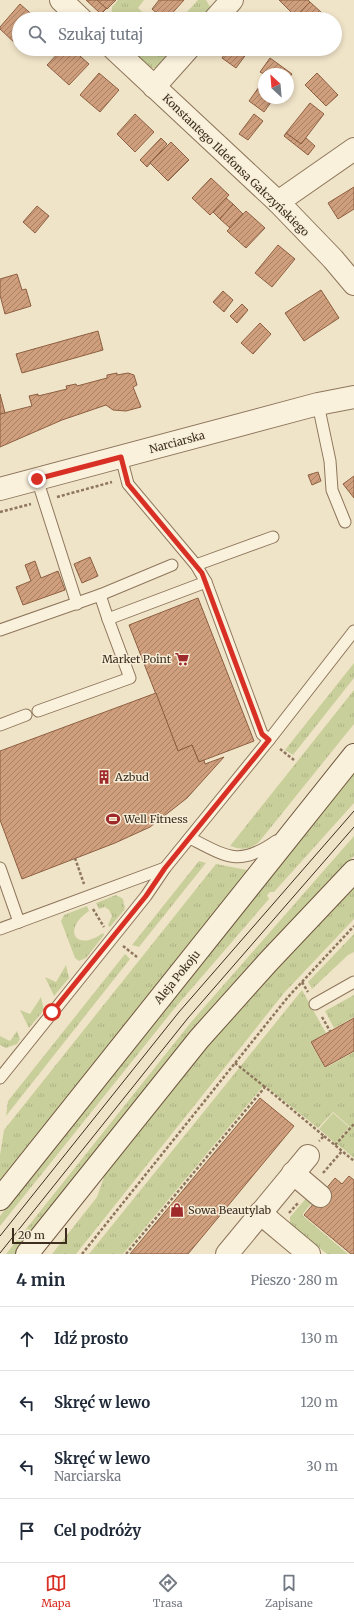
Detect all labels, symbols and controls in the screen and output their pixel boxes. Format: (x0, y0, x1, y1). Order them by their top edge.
search box (12, 12, 342, 56)
icon: search (26, 23, 48, 45)
text: Szukaj tutaj (58, 25, 143, 44)
north arrow (258, 68, 294, 104)
street label: Konstantego Ildefonsa Gałczyńskiego (160, 91, 313, 239)
street label: Narciarska (148, 428, 206, 456)
route end (28, 470, 46, 488)
supermarket icon: Market Point (174, 651, 190, 667)
place label: Market Point (102, 652, 172, 666)
building icon: Azbud (96, 769, 112, 785)
place label: Azbud (114, 770, 149, 784)
sports icon: Well Fitness (105, 811, 121, 827)
place label: Well Fitness (123, 812, 188, 826)
street label: Aleja Pokoju (150, 947, 203, 1008)
route start (43, 1003, 61, 1021)
shop icon: Sowa Beautylab (169, 1202, 185, 1218)
place label: Sowa Beautylab (188, 1203, 272, 1217)
scale bar (12, 1226, 67, 1245)
text: 20 m (18, 1228, 45, 1242)
text: 4 min (16, 1269, 65, 1291)
text: Pieszo · 280 m (250, 1272, 338, 1289)
icon: ahead (16, 1328, 38, 1350)
text: Idź prosto (54, 1329, 128, 1348)
text: 130 m (301, 1330, 338, 1347)
icon: left (16, 1392, 38, 1414)
text: Skręć w lewo (54, 1393, 150, 1412)
text: 120 m (300, 1394, 338, 1411)
text: Skręć w lewo (54, 1449, 150, 1468)
icon: left (16, 1456, 38, 1478)
text: 30 m (306, 1458, 338, 1475)
text: Narciarska (54, 1468, 121, 1485)
icon: arrive (16, 1520, 38, 1542)
text: Cel podróży (54, 1521, 141, 1540)
tab: Mapa (41, 1572, 71, 1610)
tab: Trasa (153, 1572, 183, 1610)
tab: Zapisane (265, 1572, 313, 1610)

